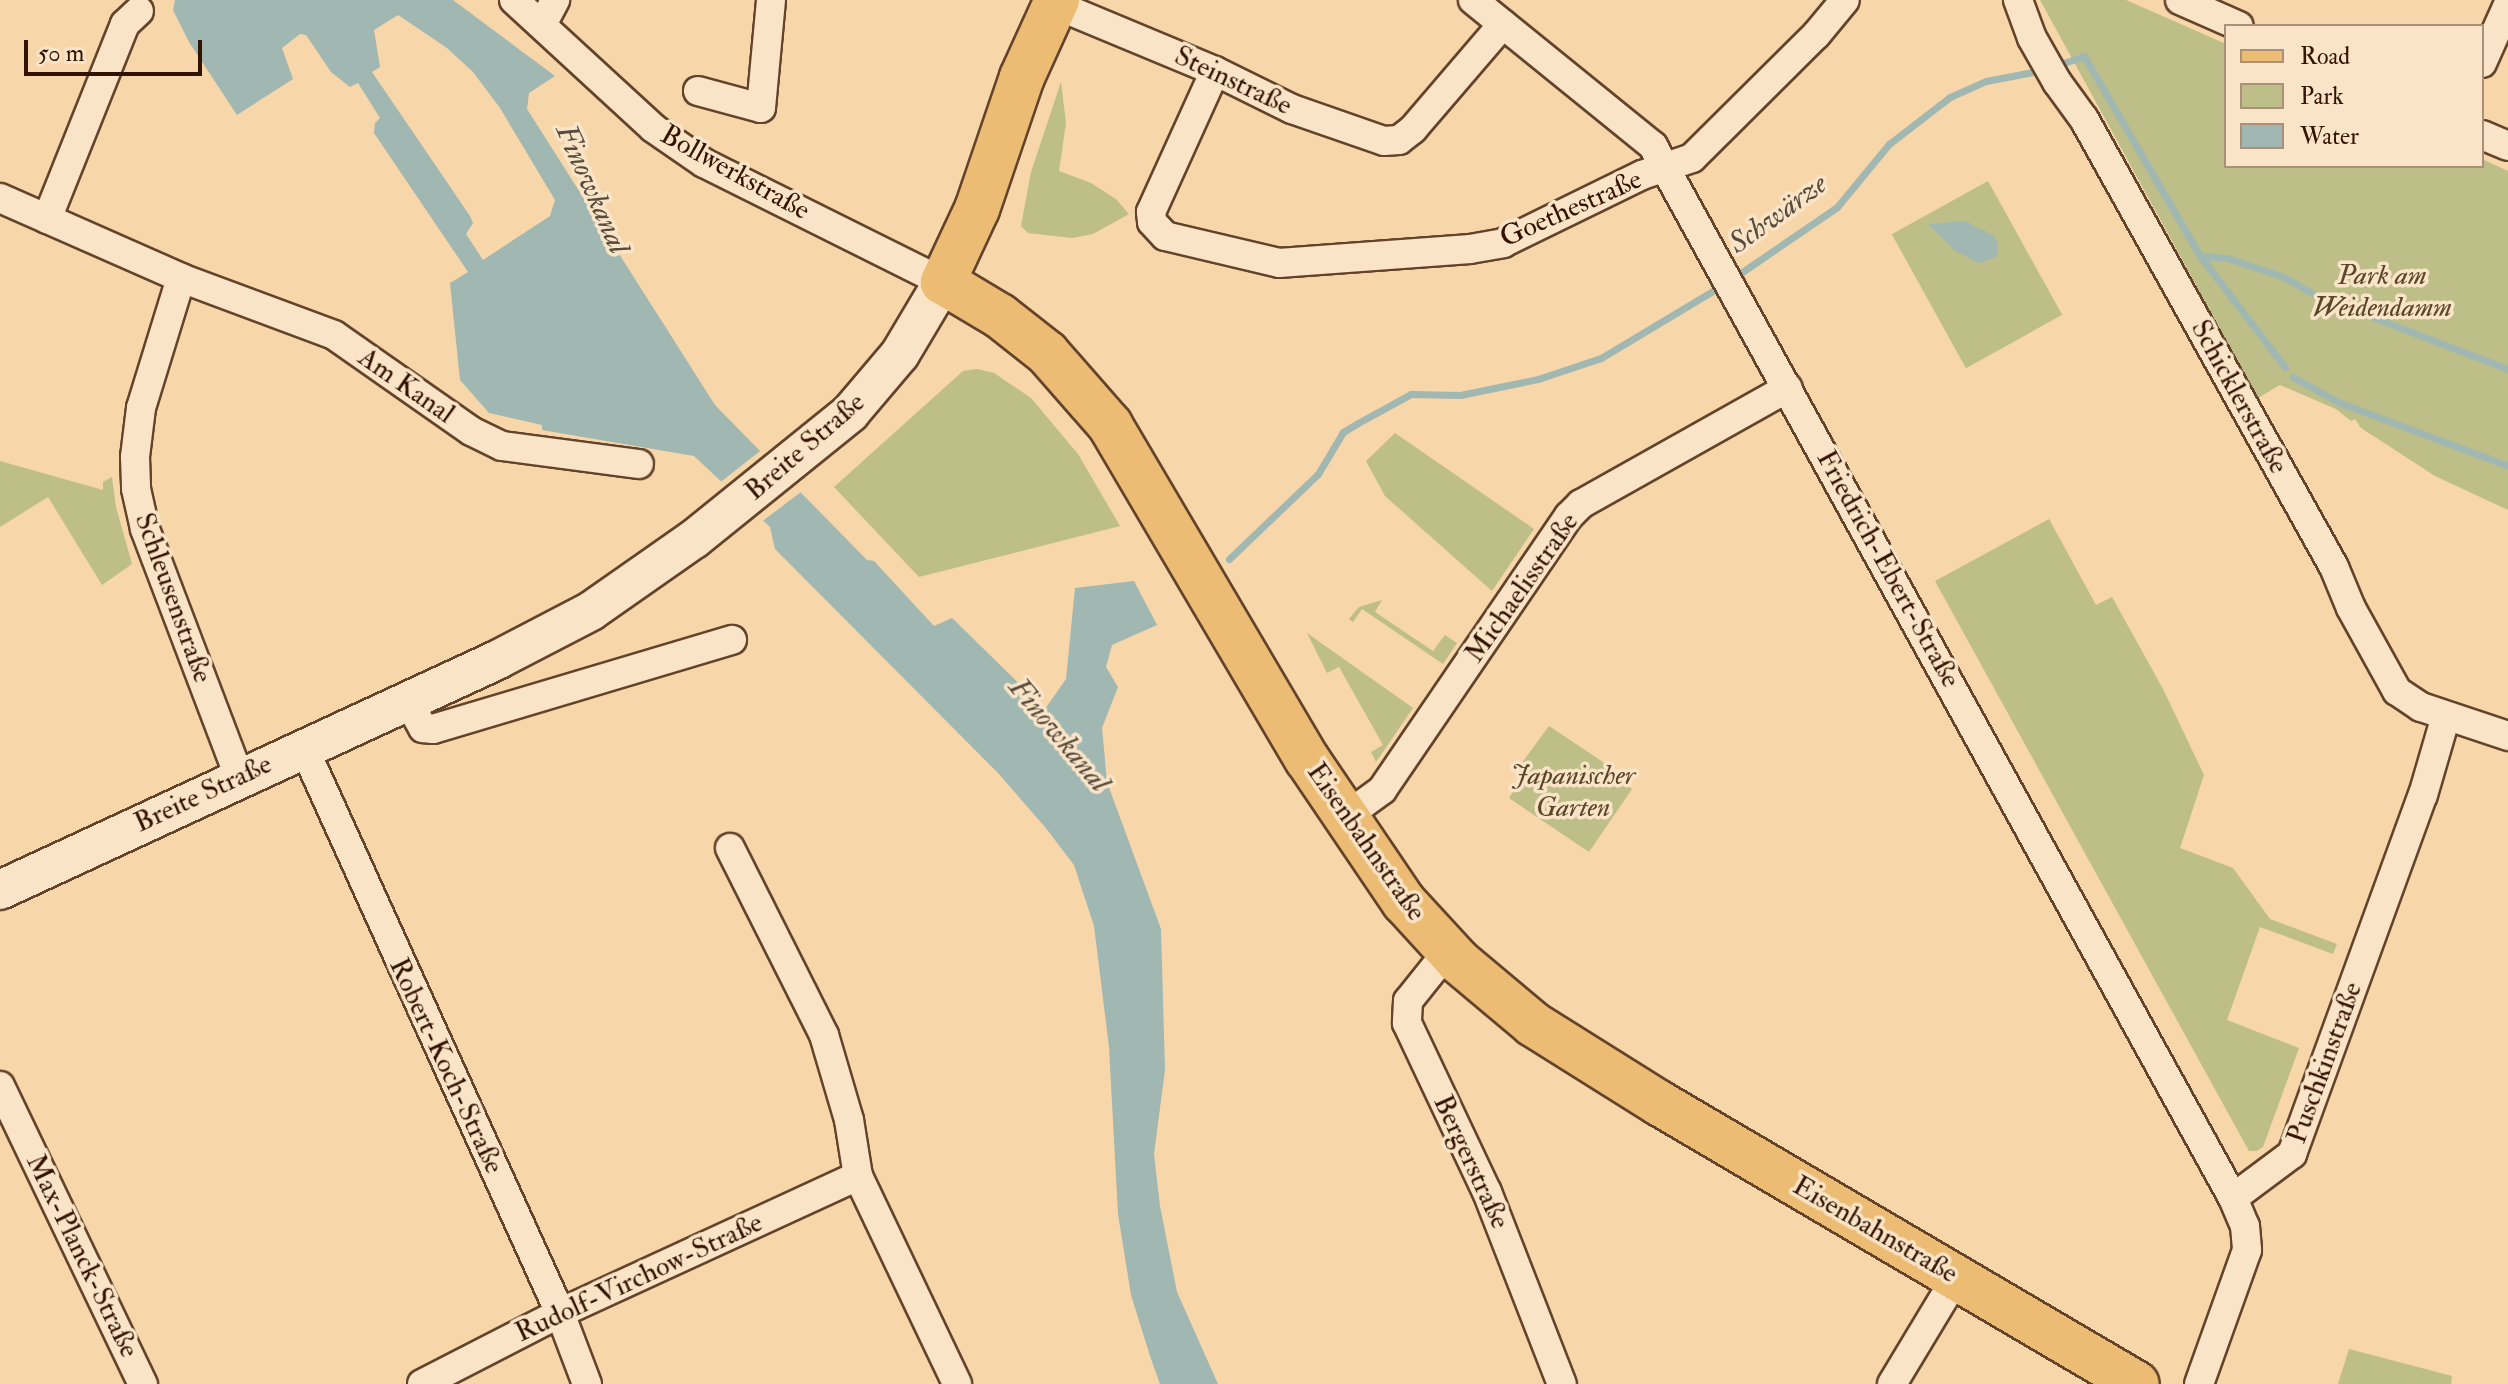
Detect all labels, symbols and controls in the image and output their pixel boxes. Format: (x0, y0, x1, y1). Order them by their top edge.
scale bar (28, 24, 206, 74)
legend (2224, 24, 2484, 168)
text: 50 m (38, 38, 84, 69)
street label: Steinstraße (1169, 39, 1297, 123)
text: Road (2300, 41, 2350, 72)
text: Park (2300, 81, 2344, 112)
street label: Bollwerkstraße (654, 118, 816, 228)
water label: Finowkanal (547, 119, 637, 259)
text: Water (2300, 121, 2359, 152)
street label: Goethestraße (1495, 163, 1647, 255)
water label: Schwärze (1722, 166, 1834, 262)
park label: Park am Weidendamm (2312, 259, 2452, 325)
street label: Schicklerstraße (2183, 314, 2295, 480)
street label: Am Kanal (351, 341, 461, 431)
street label: Breite Straße (738, 386, 872, 508)
street label: Friedrich-Ebert-Straße (1809, 445, 1967, 693)
street label: Michaelisstraße (1458, 507, 1586, 669)
street label: Schleusenstraße (127, 509, 219, 687)
water label: Finowkanal (1001, 671, 1117, 799)
street label: Breite Straße (129, 748, 277, 840)
street label: Eisenbahnstraße (1299, 757, 1433, 927)
park label: Japanischer Garten (1511, 759, 1635, 825)
street label: Robert-Koch-Straße (381, 953, 511, 1179)
street label: Puschkinstraße (2280, 978, 2370, 1148)
street label: Bergerstraße (1425, 1090, 1517, 1234)
street label: Max-Planck-Straße (18, 1149, 146, 1363)
street label: Eisenbahnstraße (1786, 1169, 1964, 1291)
street label: Rudolf-Virchow-Straße (510, 1206, 768, 1350)

